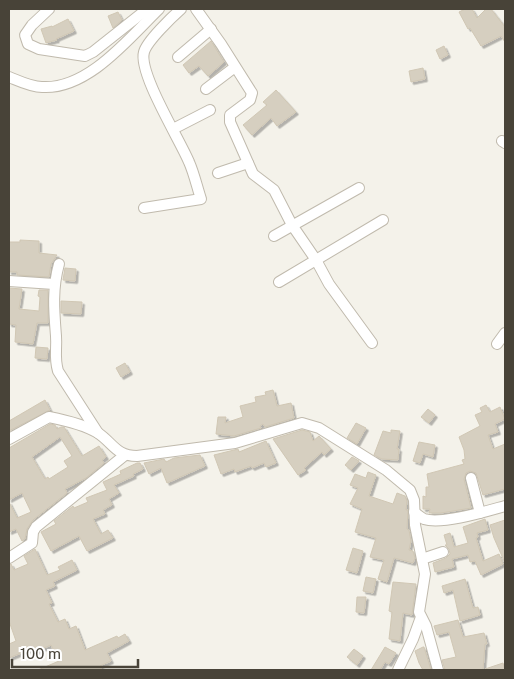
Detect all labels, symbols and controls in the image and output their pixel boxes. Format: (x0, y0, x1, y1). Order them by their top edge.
scale bar (12, 636, 139, 668)
text: 100 m (20, 645, 61, 662)

